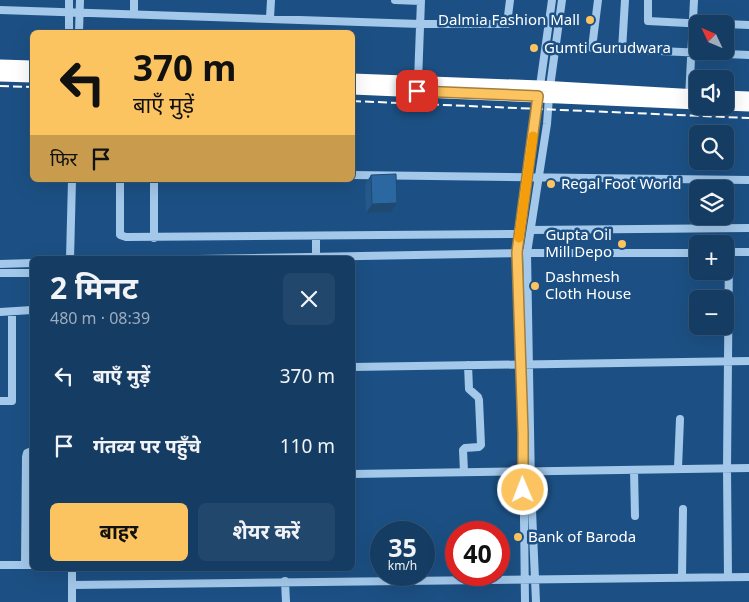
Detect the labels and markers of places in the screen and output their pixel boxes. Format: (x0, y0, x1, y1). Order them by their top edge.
place label: Dalmia Fashion Mall (438, 9, 580, 29)
marker: Dalmia Fashion Mall (584, 14, 596, 26)
place label: Gumti Gurudwara (544, 37, 671, 57)
marker: Gumti Gurudwara (528, 42, 540, 54)
pin (396, 70, 438, 112)
place label: Regal Foot World (561, 173, 681, 193)
marker: Regal Foot World (545, 178, 557, 190)
place label: Gupta Oil Mill Depo (545, 224, 612, 261)
marker: Gupta Oil Mill Depo (616, 238, 628, 250)
place label: Dashmesh Cloth House (545, 266, 631, 303)
marker: Dashmesh Cloth House (529, 280, 541, 292)
place label: Bank of Baroda (528, 526, 636, 546)
marker: Bank of Baroda (512, 531, 524, 543)

